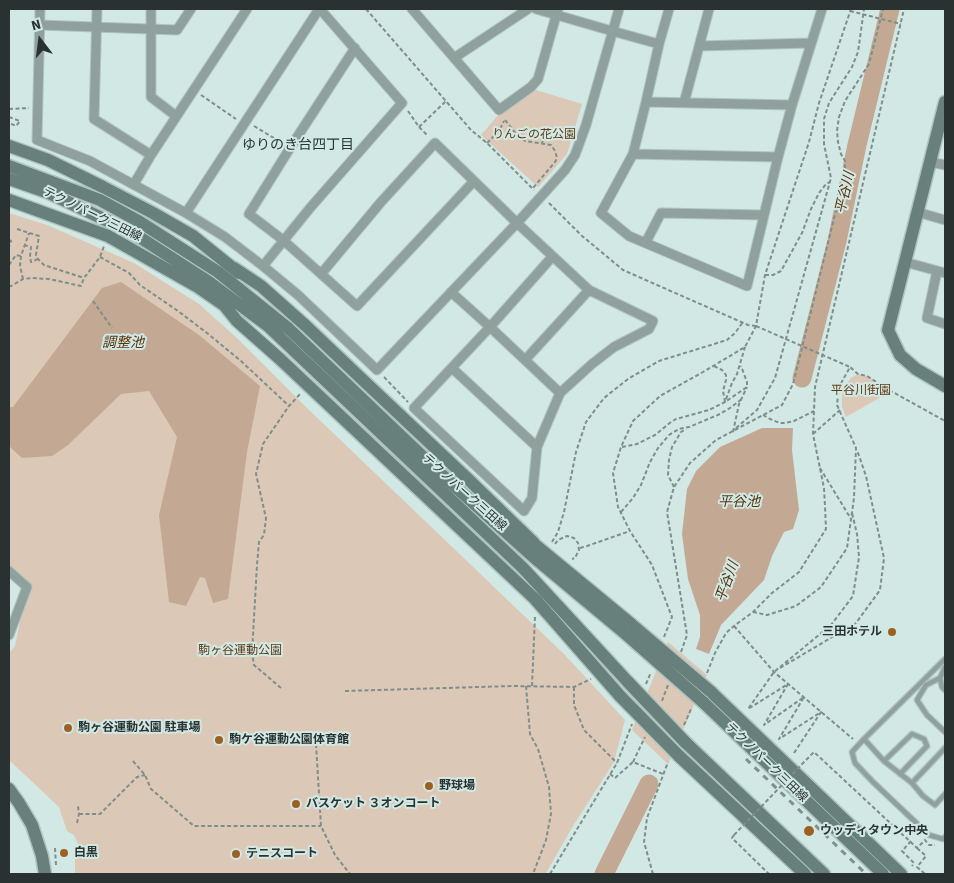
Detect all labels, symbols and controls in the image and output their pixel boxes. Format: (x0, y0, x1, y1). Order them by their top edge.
north arrow (15, 15, 65, 65)
text: N (29, 15, 43, 36)
park label: りんごの花公園 (492, 128, 576, 142)
district label: ゆりのき台四丁目 (242, 138, 354, 154)
water label: 平谷川 (833, 171, 859, 215)
street label: テクノパーク三田線 (40, 185, 144, 245)
water label: 調整池 (102, 336, 144, 352)
park label: 平谷川街園 (831, 384, 891, 398)
street label: テクノパーク三田線 (419, 452, 509, 534)
water label: 平谷池 (718, 495, 760, 511)
water label: 平谷川 (713, 559, 743, 605)
place label: 三田ホテル (822, 625, 882, 639)
marker: 三田ホテル (886, 626, 898, 638)
park label: 駒ヶ谷運動公園 (198, 644, 282, 658)
street label: テクノパーク三田線 (722, 720, 810, 806)
place label: 駒ヶ谷運動公園 駐車場 (78, 721, 200, 735)
marker: 駒ヶ谷運動公園 駐車場 (62, 722, 74, 734)
place label: 駒ケ谷運動公園体育館 (229, 733, 349, 747)
marker: 駒ケ谷運動公園体育館 (213, 734, 225, 746)
place label: 野球場 (439, 779, 475, 793)
marker: 野球場 (423, 780, 435, 792)
place label: バスケット ３オンコート (306, 797, 440, 811)
marker: バスケット ３オンコート (290, 798, 302, 810)
marker: ウッディタウン中央 (802, 824, 816, 838)
place label: ウッディタウン中央 (820, 824, 928, 838)
place label: 白黒 (74, 846, 98, 860)
marker: 白黒 (58, 847, 70, 859)
place label: テニスコート (246, 847, 318, 861)
marker: テニスコート (230, 848, 242, 860)

